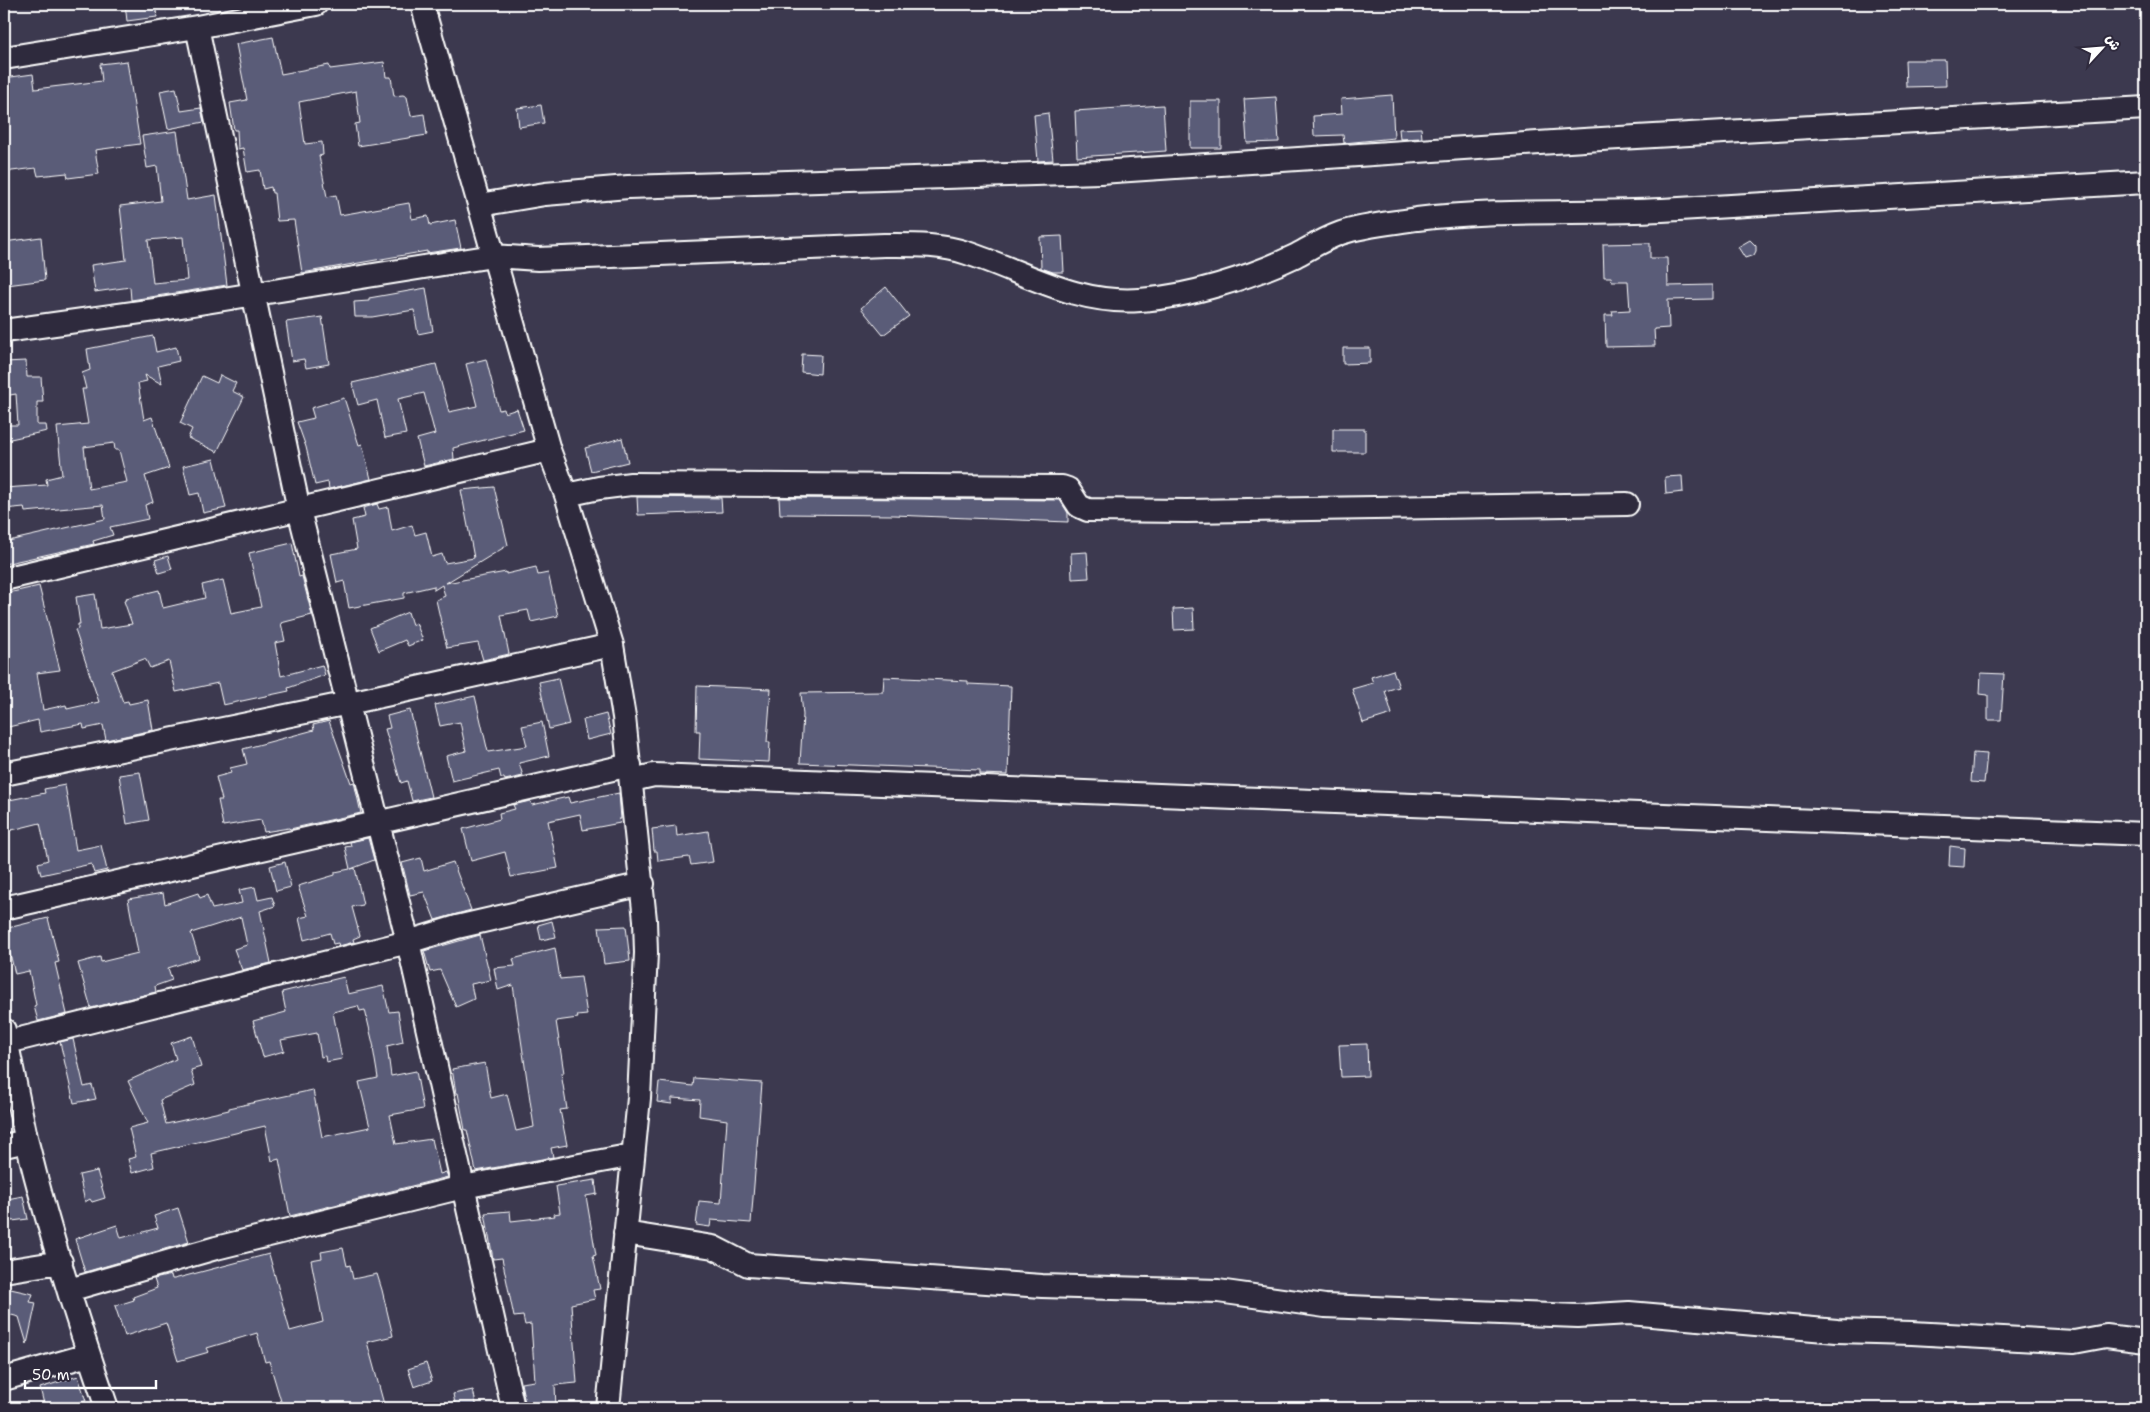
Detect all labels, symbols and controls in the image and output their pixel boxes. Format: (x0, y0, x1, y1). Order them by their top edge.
north arrow (2078, 22, 2128, 72)
text: ش (2102, 31, 2125, 53)
scale bar (25, 1357, 156, 1389)
text: 50 m (32, 1365, 70, 1385)

